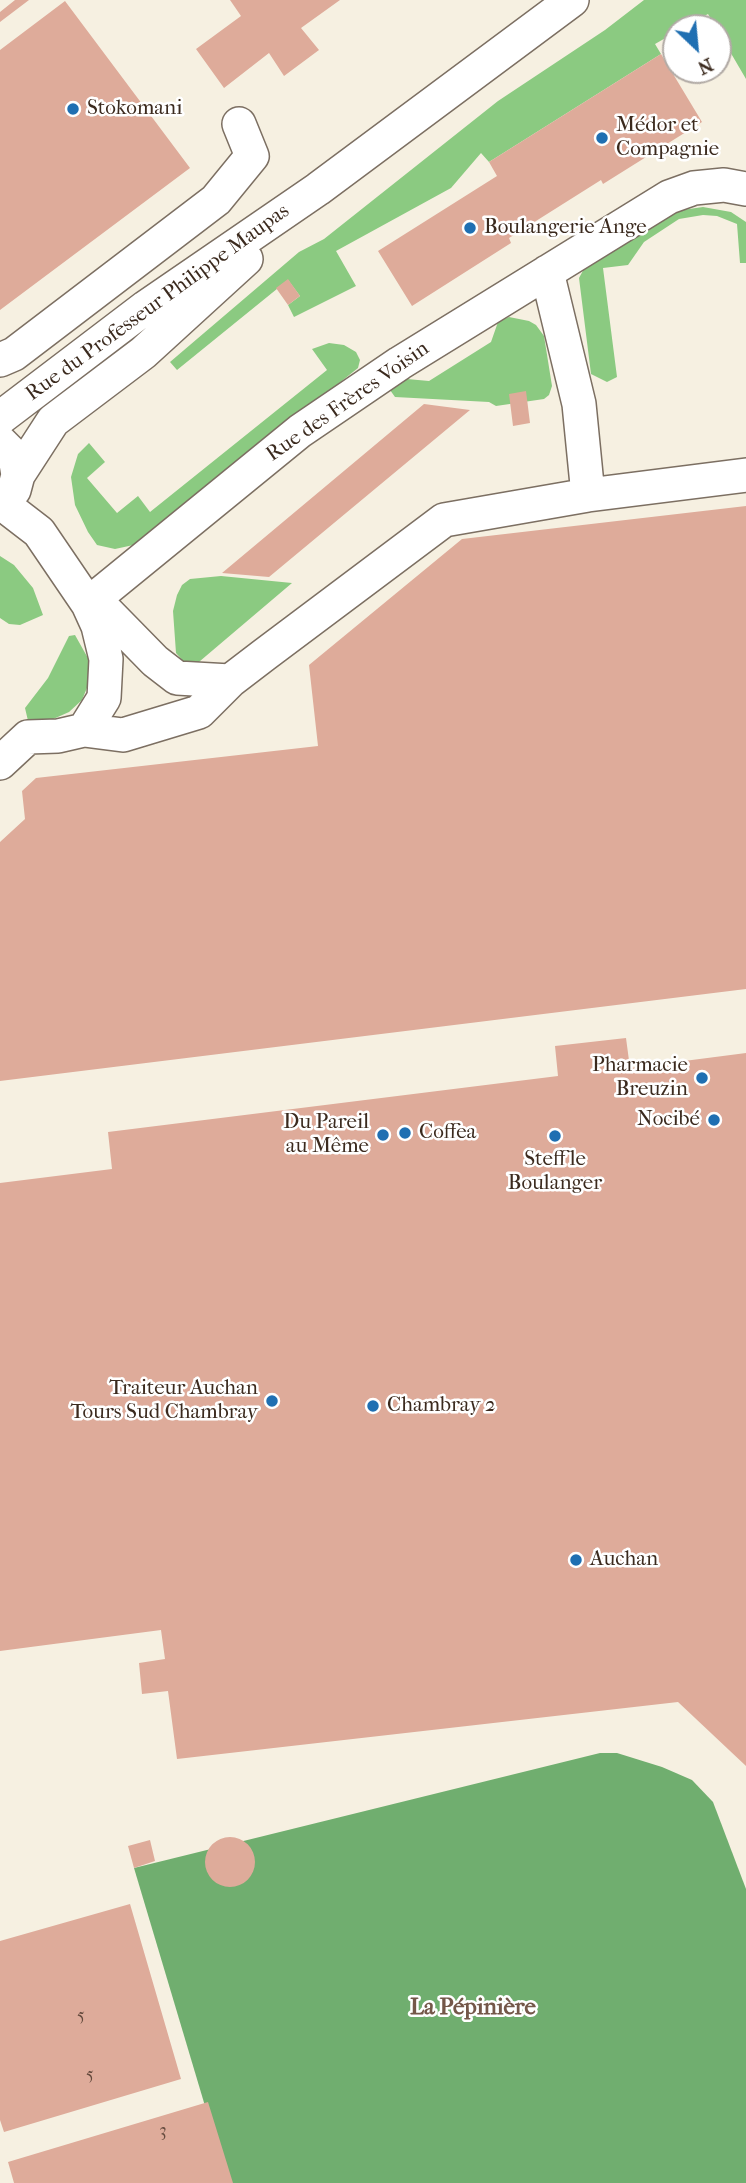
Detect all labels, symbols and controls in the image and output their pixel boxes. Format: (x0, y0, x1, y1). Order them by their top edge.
north arrow (662, 14, 732, 84)
text: N (694, 53, 717, 79)
place label: Stokomani (87, 96, 182, 122)
marker: Stokomani (65, 101, 81, 117)
place label: Médor et Compagnie (616, 113, 719, 163)
marker: Médor et Compagnie (594, 130, 610, 146)
street label: Rue du Professeur Philippe Maupas (21, 199, 295, 407)
place label: Boulangerie Ange (484, 215, 647, 241)
marker: Boulangerie Ange (462, 220, 478, 236)
street label: Rue des Frères Voisin (262, 336, 434, 468)
place label: Pharmacie Breuzin (592, 1053, 688, 1103)
marker: Pharmacie Breuzin (694, 1070, 710, 1086)
place label: Nocibé (637, 1107, 700, 1133)
place label: Du Pareil au Même (283, 1110, 369, 1160)
marker: Nocibé (706, 1112, 722, 1128)
place label: Coffea (419, 1120, 476, 1146)
marker: Coffea (397, 1125, 413, 1141)
marker: Du Pareil au Même (375, 1127, 391, 1143)
marker: Steff le Boulanger (547, 1128, 563, 1144)
place label: Steff le Boulanger (508, 1147, 602, 1197)
place label: Traiteur Auchan Tours Sud Chambray (70, 1376, 258, 1426)
marker: Traiteur Auchan Tours Sud Chambray (264, 1393, 280, 1409)
place label: Chambray 2 (387, 1393, 496, 1419)
marker: Chambray 2 (365, 1398, 381, 1414)
place label: Auchan (590, 1547, 658, 1573)
marker: Auchan (568, 1552, 584, 1568)
district label: La Pépinière (410, 1994, 536, 2022)
house number: 5 (77, 2006, 85, 2028)
house number: 5 (86, 2065, 94, 2087)
house number: 3 (159, 2121, 167, 2143)

